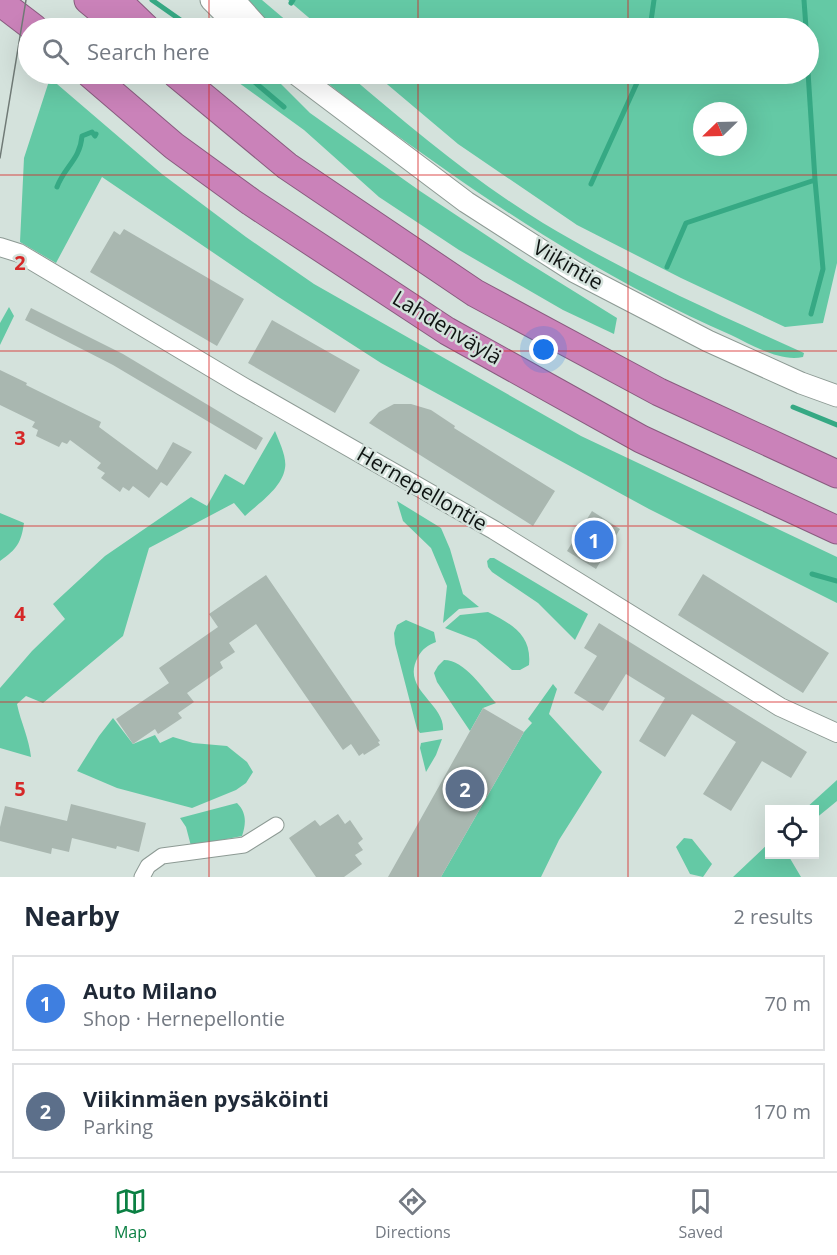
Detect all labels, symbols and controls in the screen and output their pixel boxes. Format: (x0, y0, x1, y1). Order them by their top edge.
search box (18, 18, 819, 84)
icon: search (39, 35, 72, 68)
text: Search here (87, 36, 210, 66)
north arrow (693, 102, 747, 156)
street label: Viikintie (528, 233, 609, 295)
text: 2 (14, 249, 26, 276)
street label: Lahdenväylä (388, 284, 507, 371)
your location (529, 335, 558, 364)
text: 3 (14, 424, 26, 451)
street label: Hernepellontie (352, 440, 493, 537)
pin: 1 (574, 518, 614, 562)
text: 4 (14, 600, 26, 627)
pin: 2 (446, 766, 484, 812)
text: 5 (14, 775, 26, 802)
map controls (765, 805, 819, 859)
button: locate (765, 805, 819, 859)
text: Nearby (24, 898, 119, 934)
text: 2 results (733, 903, 813, 930)
text: Auto Milano (83, 975, 217, 1005)
text: 1 (40, 990, 51, 1017)
text: 70 m (764, 990, 811, 1017)
text: Shop · Hernepellontie (83, 1005, 285, 1032)
text: Viikinmäen pysäköinti (83, 1083, 329, 1113)
text: 2 (40, 1098, 51, 1125)
text: 170 m (753, 1098, 811, 1125)
text: Parking (83, 1113, 153, 1140)
tab: Map (114, 1185, 147, 1243)
tab: Directions (375, 1185, 451, 1243)
tab: Saved (679, 1185, 723, 1243)

